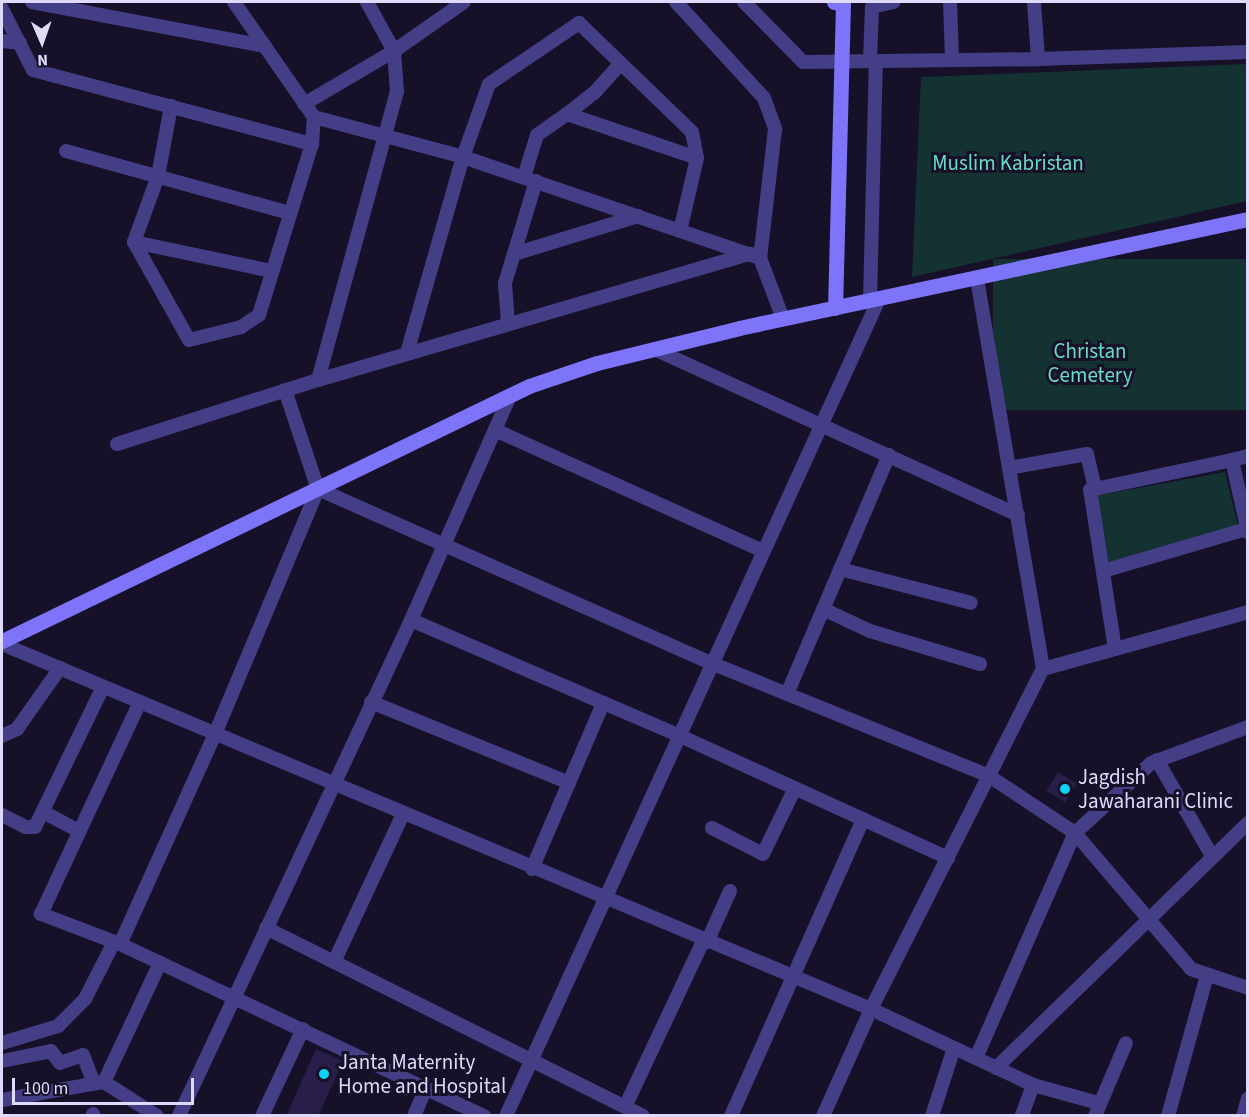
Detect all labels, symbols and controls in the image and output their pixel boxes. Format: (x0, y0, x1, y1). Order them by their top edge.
north arrow (12, 12, 72, 72)
text: N (37, 49, 48, 71)
park label: Muslim Kabristan (932, 150, 1084, 176)
park label: Christan Cemetery (1048, 338, 1132, 388)
place label: Jagdish Jawaharani Clinic (1078, 764, 1233, 814)
marker: Jagdish Jawaharani Clinic (1056, 780, 1074, 798)
place label: Janta Maternity Home and Hospital (338, 1049, 506, 1099)
marker: Janta Maternity Home and Hospital (315, 1065, 333, 1083)
scale bar (15, 1066, 196, 1104)
text: 100 m (23, 1076, 68, 1101)

